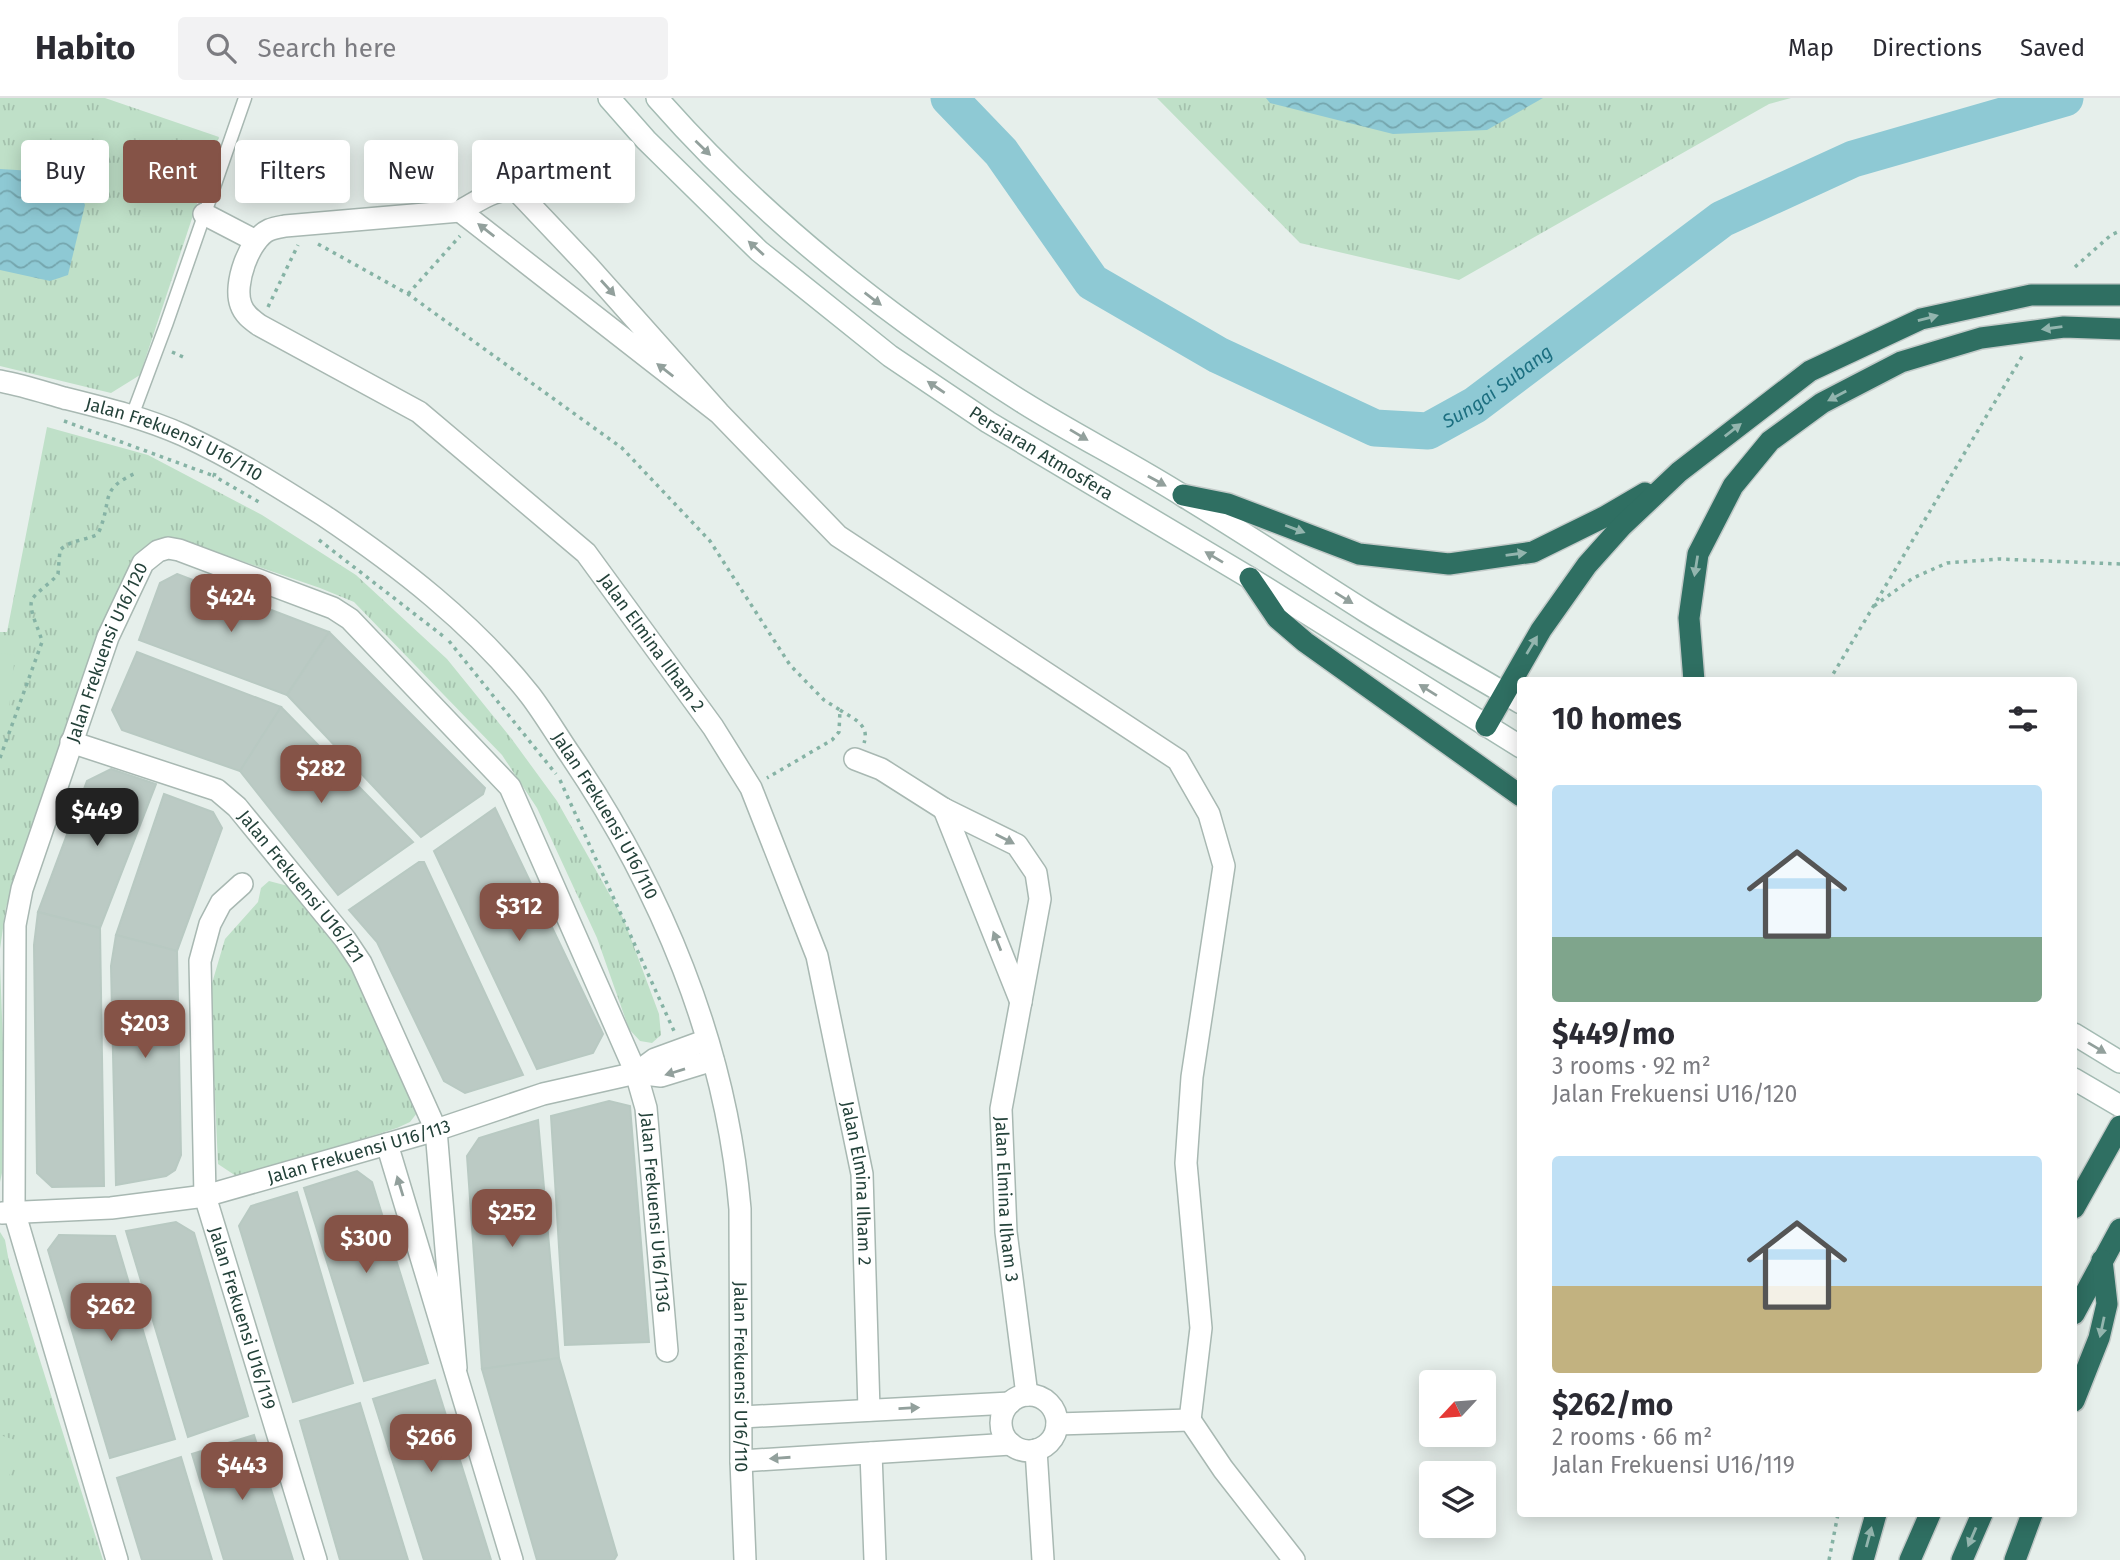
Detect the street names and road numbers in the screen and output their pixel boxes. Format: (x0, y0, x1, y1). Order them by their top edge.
street label: Jalan Frekuensi U16/110 (83, 393, 267, 486)
street label: Persiaran Atmosfera (965, 401, 1117, 505)
street label: Jalan Frekuensi U16/120 (62, 559, 153, 746)
street label: Jalan Elmina Ilham 2 (594, 569, 709, 716)
street label: Jalan Frekuensi U16/110 (547, 728, 663, 903)
street label: Jalan Frekuensi U16/121 (233, 806, 369, 967)
street label: Jalan Elmina Ilham 2 (836, 1099, 876, 1266)
street label: Jalan Frekuensi U16/113G (635, 1111, 675, 1313)
street label: Jalan Frekuensi U16/113 (265, 1115, 453, 1189)
street label: Jalan Elmina Ilham 3 (990, 1116, 1023, 1283)
street label: Jalan Frekuensi U16/119 (204, 1224, 280, 1412)
street label: Jalan Frekuensi U16/110 (729, 1282, 752, 1473)

